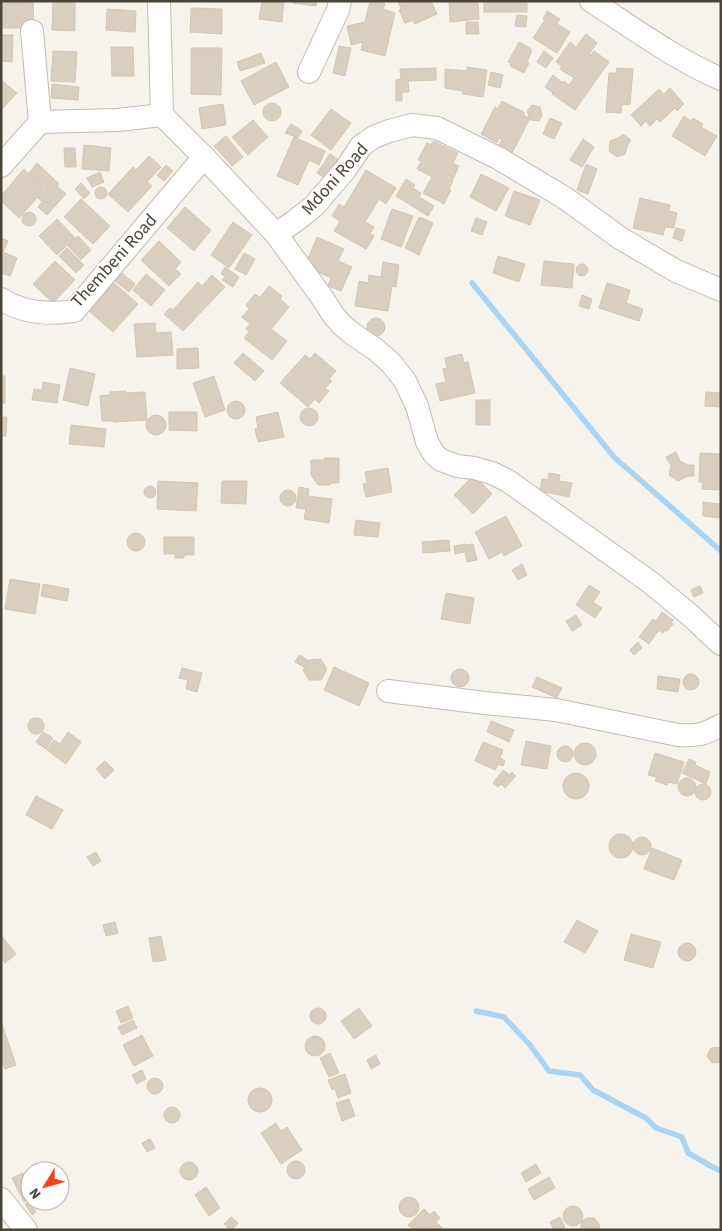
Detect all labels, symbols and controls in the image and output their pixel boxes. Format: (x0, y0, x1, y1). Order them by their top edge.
street label: Mdoni Road (296, 137, 374, 221)
street label: Thembeni Road (65, 209, 163, 313)
north arrow (20, 1161, 70, 1211)
text: N (25, 1183, 46, 1203)

